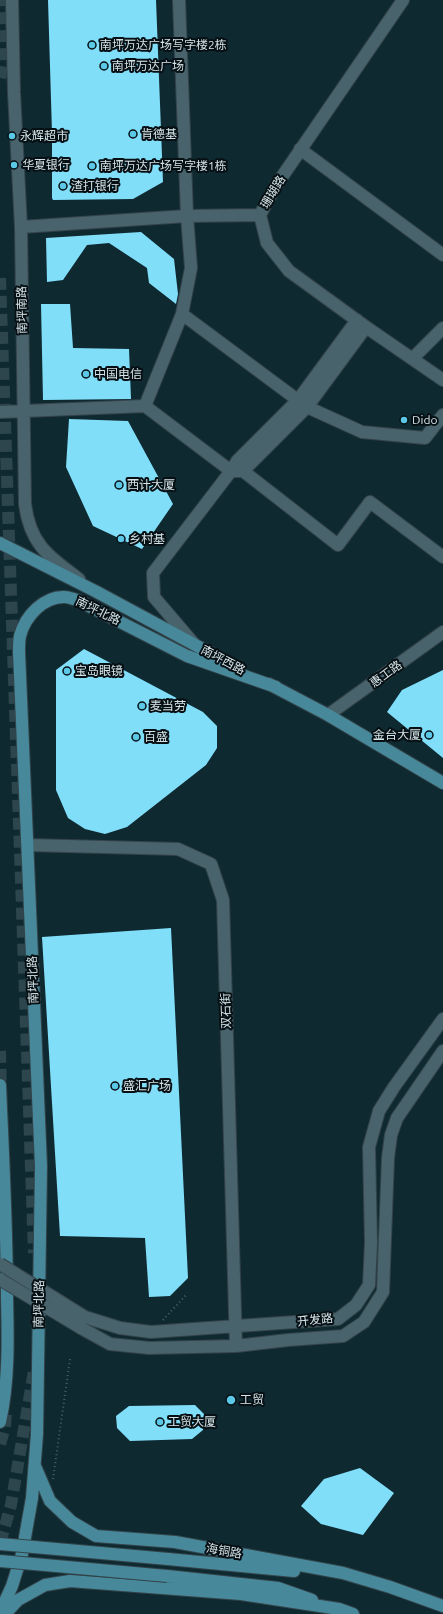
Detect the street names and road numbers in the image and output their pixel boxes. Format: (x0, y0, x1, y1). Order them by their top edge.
street label: 珊瑚路 (258, 173, 288, 211)
street label: 南坪南路 (14, 286, 30, 334)
street label: 南坪北路 (73, 594, 123, 628)
street label: 南坪西路 (198, 642, 248, 678)
street label: 惠工路 (367, 658, 405, 690)
street label: 南坪北路 (25, 956, 41, 1004)
street label: 双石街 (218, 993, 234, 1029)
street label: 南坪北路 (31, 1280, 47, 1328)
street label: 开发路 (296, 1311, 334, 1329)
street label: 海铜路 (205, 1541, 243, 1561)

